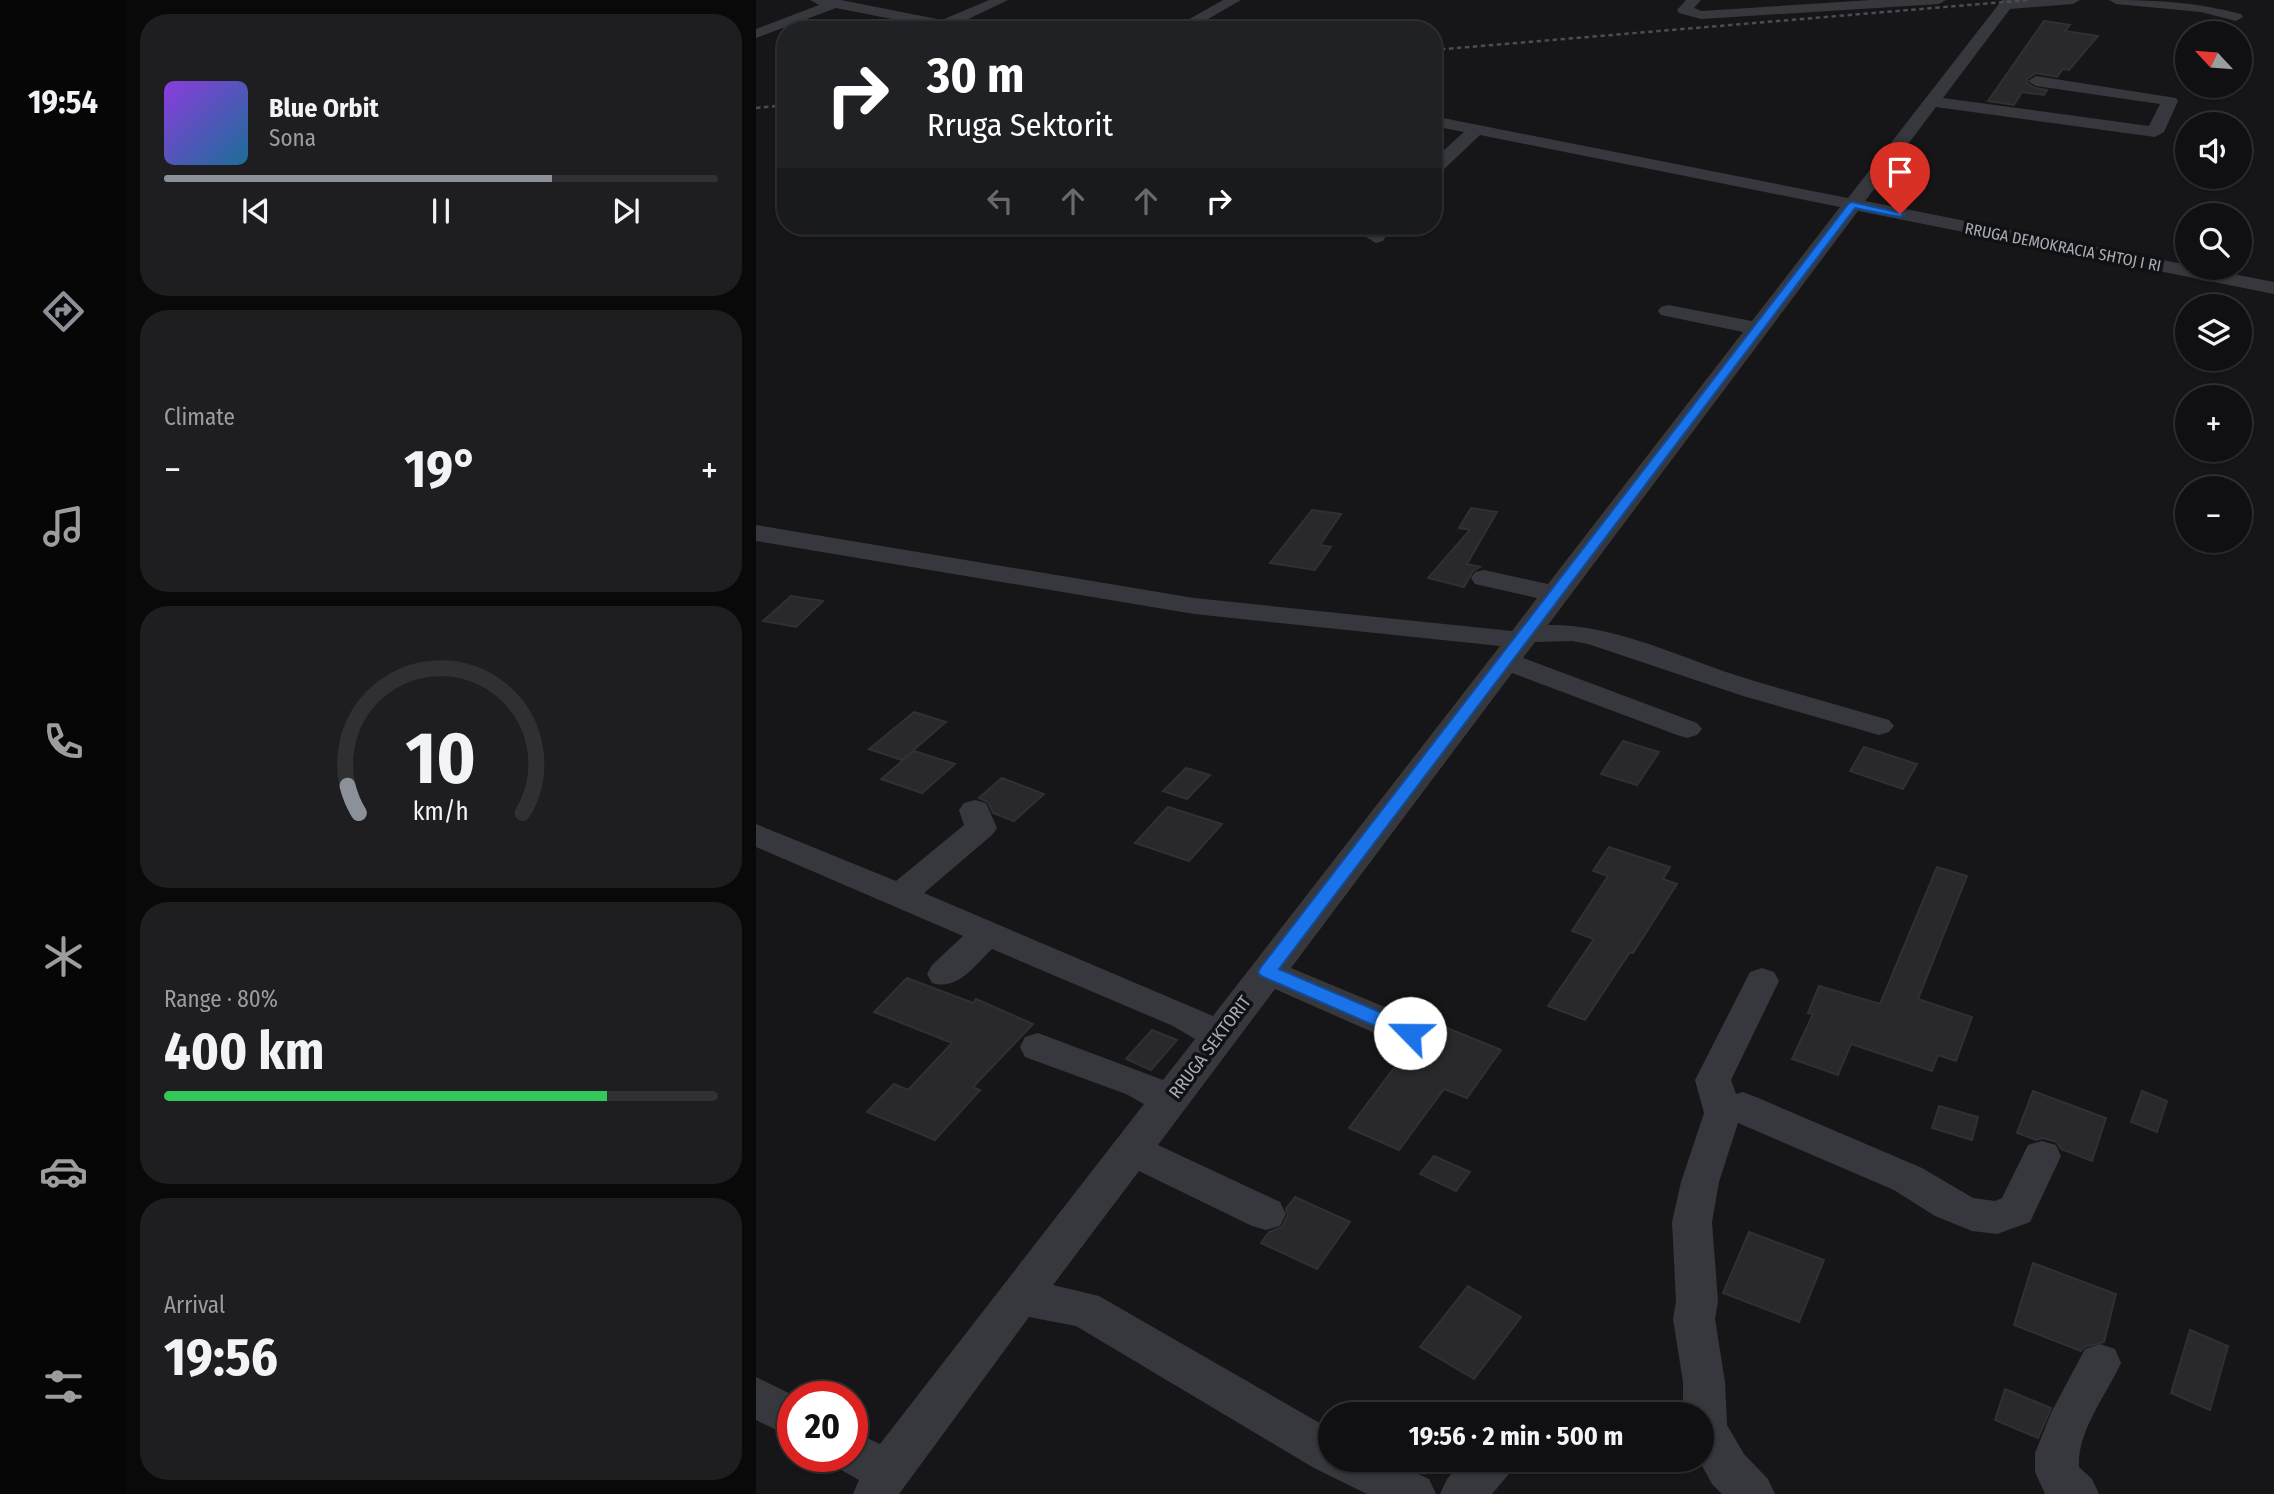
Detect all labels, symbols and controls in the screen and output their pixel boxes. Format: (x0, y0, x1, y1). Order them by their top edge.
north arrow (2175, 21, 2252, 98)
map controls (2175, 21, 2252, 553)
text: 30 m (927, 46, 1025, 105)
icon: right (812, 49, 903, 140)
text: 19:54 (28, 83, 98, 121)
text: Blue Orbit (269, 93, 379, 124)
text: Rruga Sektorit (927, 106, 1113, 144)
button: sound (2175, 112, 2252, 189)
text: Sona (269, 124, 316, 152)
pin (1870, 142, 1930, 214)
icon: arrive (1881, 153, 1919, 191)
icon: left (981, 182, 1019, 220)
icon: ahead (1054, 182, 1092, 220)
icon: ahead (1127, 182, 1165, 220)
icon: right (1200, 182, 1238, 220)
icon: previous (237, 192, 275, 230)
icon: pause (422, 192, 460, 230)
icon: next (607, 192, 645, 230)
button: search (2175, 203, 2252, 280)
street label: RRUGA DEMOKRACIA SHTOJ I RI (1963, 219, 2163, 275)
icon: directions (39, 287, 88, 336)
button: layers (2175, 294, 2252, 371)
button: + (2175, 385, 2252, 462)
text: Climate (164, 403, 235, 431)
text: 19° (404, 438, 478, 501)
text: − (164, 447, 181, 493)
text: + (701, 447, 718, 493)
button: − (2175, 476, 2252, 553)
icon: music (39, 502, 88, 551)
text: 10 (406, 715, 476, 802)
icon: phone (39, 717, 88, 766)
text: km/h (413, 797, 469, 827)
icon: climate (39, 932, 88, 981)
text: Range · 80% (164, 985, 278, 1013)
street label: RRUGA SEKTORIT (1164, 991, 1256, 1103)
position arrow (1373, 996, 1447, 1070)
text: 400 km (164, 1020, 324, 1083)
icon: car (39, 1147, 88, 1196)
text: Arrival (164, 1291, 225, 1319)
text: 19:56 (164, 1326, 278, 1389)
icon: filters (39, 1362, 88, 1411)
speed limit sign: 20 (777, 1381, 868, 1472)
text: 19:56 · 2 min · 500 m (1409, 1421, 1623, 1452)

